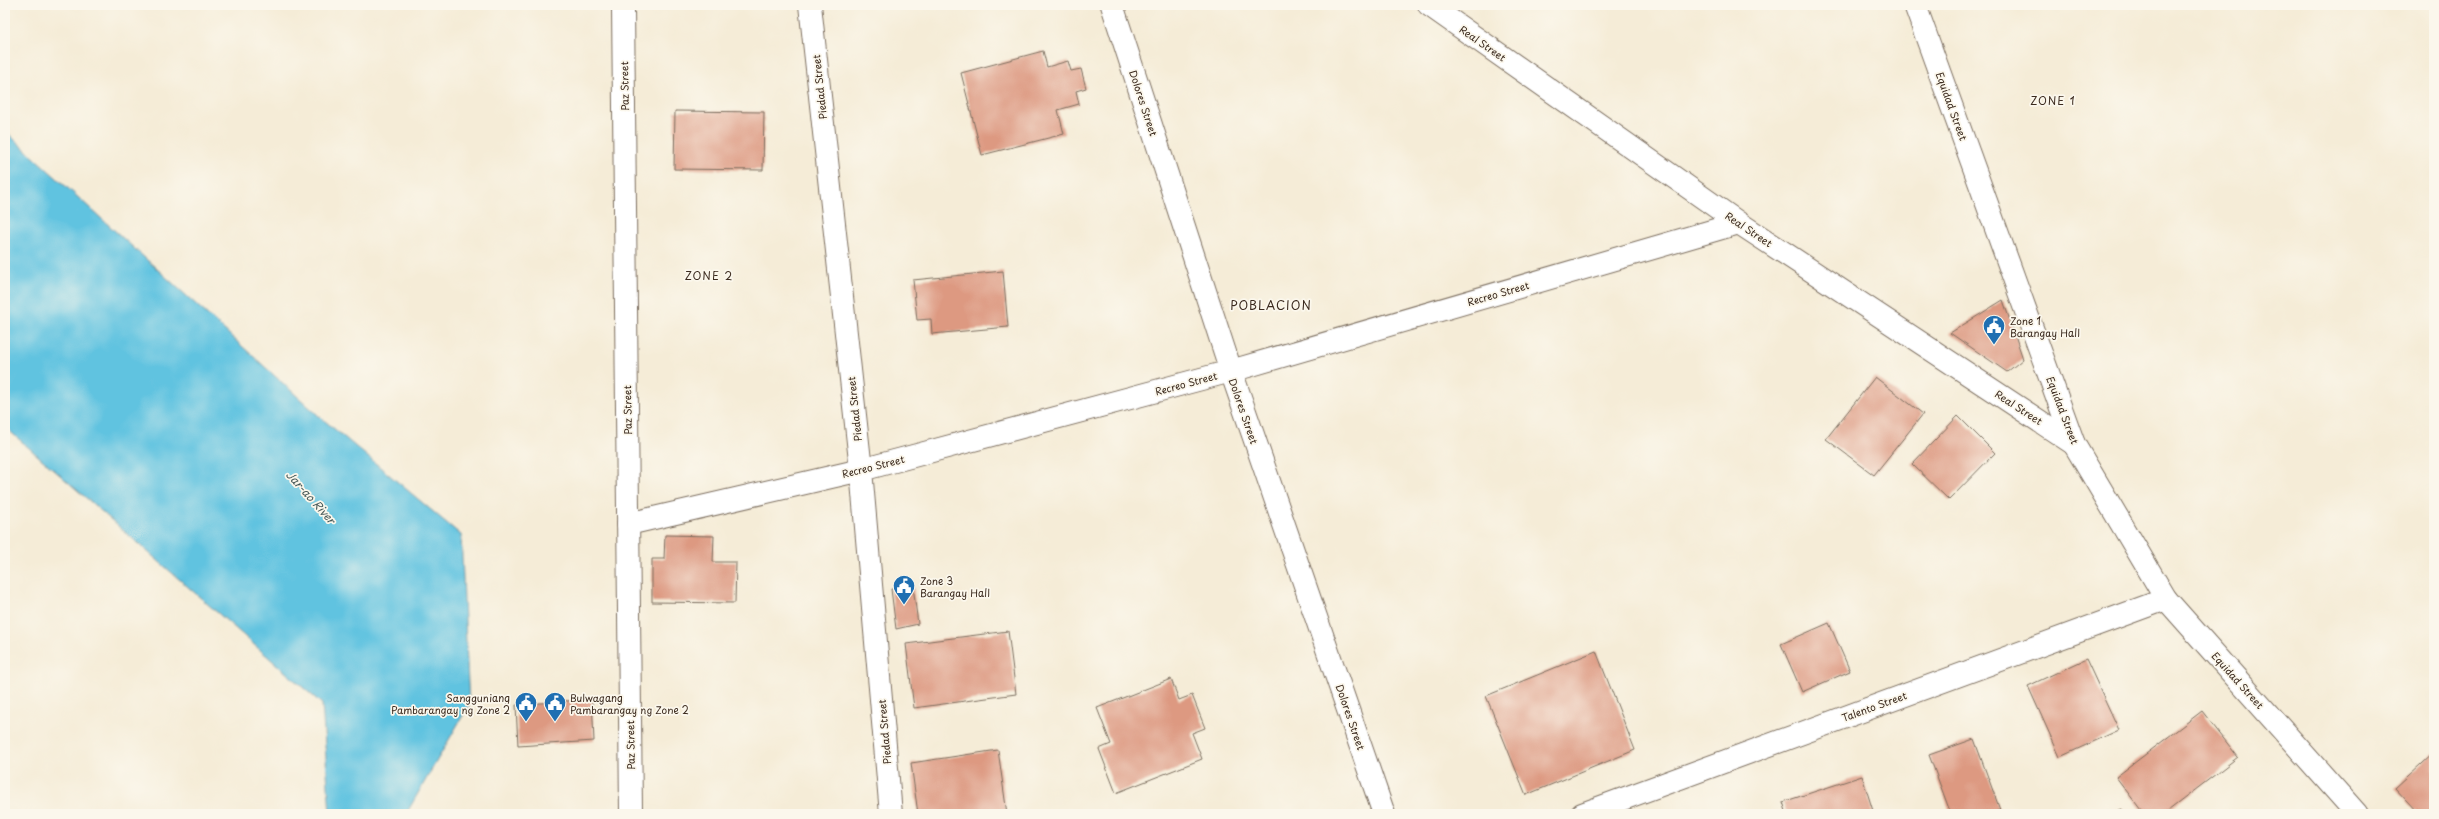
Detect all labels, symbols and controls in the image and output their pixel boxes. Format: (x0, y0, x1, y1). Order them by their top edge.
street label: Real Street (1457, 21, 1509, 65)
street label: Piedad Street (808, 54, 830, 120)
street label: Paz Street (616, 61, 632, 111)
street label: Dolores Street (1126, 68, 1162, 138)
street label: Equidad Street (1933, 70, 1971, 142)
district label: ZONE 1 (2030, 92, 2076, 109)
street label: Real Street (1722, 208, 1776, 250)
district label: ZONE 2 (685, 267, 733, 284)
street label: Recreo Street (1465, 277, 1531, 309)
district label: POBLACION (1230, 296, 1312, 314)
public building icon: Zone 1 Barangay Hall (1981, 313, 2007, 346)
place label: Zone 1 Barangay Hall (2010, 313, 2080, 341)
street label: Recreo Street (1153, 367, 1219, 399)
street label: Equidad Street (2043, 374, 2083, 446)
street label: Piedad Street (843, 376, 865, 442)
street label: Dolores Street (1226, 376, 1262, 446)
street label: Paz Street (619, 385, 635, 435)
street label: Real Street (1992, 386, 2046, 428)
street label: Recreo Street (840, 451, 906, 481)
water label: Jar-ao River (282, 467, 341, 529)
public building icon: Zone 3 Barangay Hall (891, 573, 917, 606)
place label: Zone 3 Barangay Hall (920, 573, 990, 601)
street label: Equidad Street (2208, 648, 2268, 712)
street label: Dolores Street (1333, 682, 1369, 752)
street label: Talento Street (1839, 687, 1909, 725)
place label: Sangguniang Pambarangay ng Zone 2 (391, 690, 510, 717)
public building icon: Sangguniang Pambarangay ng Zone 2 (513, 690, 539, 723)
public building icon: Bulwagang Pambarangay ng Zone 2 (542, 690, 568, 723)
place label: Bulwagang Pambarangay ng Zone 2 (570, 690, 689, 717)
street label: Piedad Street (874, 699, 894, 765)
street label: Paz Street (622, 720, 638, 770)

